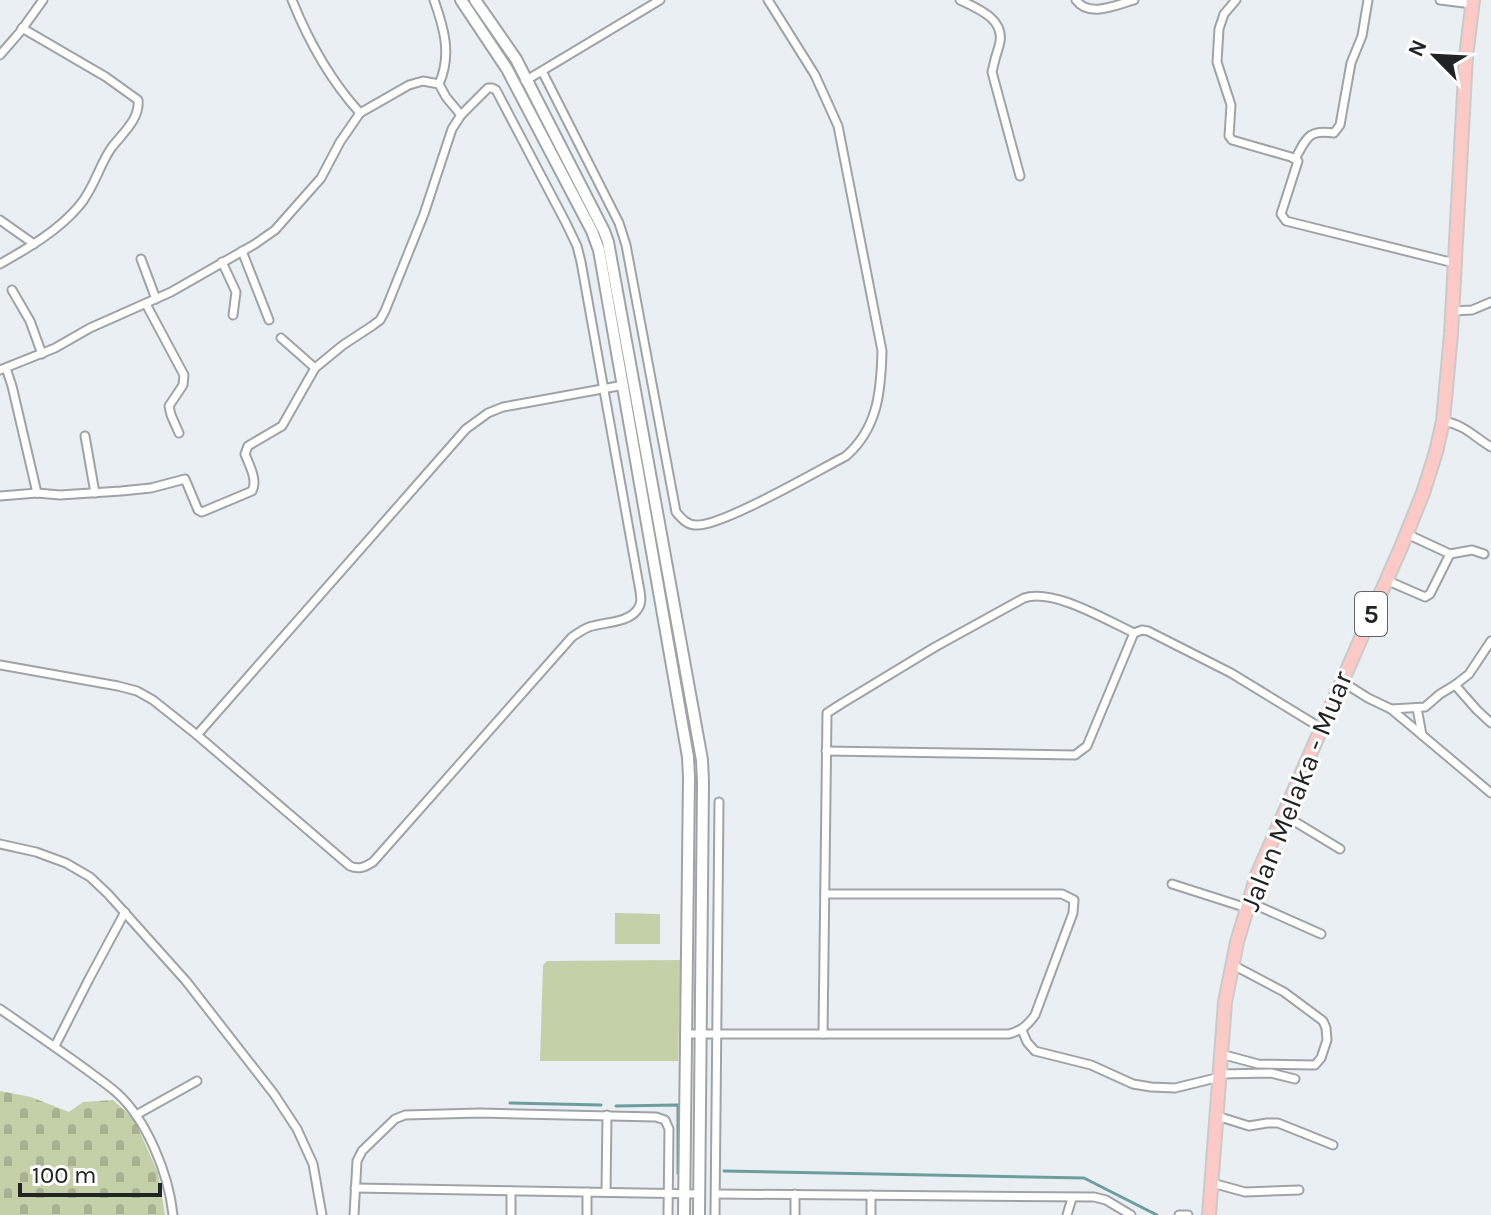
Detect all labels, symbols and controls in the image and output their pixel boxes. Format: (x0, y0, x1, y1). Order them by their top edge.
north arrow (1395, 16, 1475, 96)
text: N (1403, 36, 1433, 61)
road number: 5 (1355, 592, 1387, 636)
street label: Jalan Melaka - Muar (1233, 666, 1359, 916)
scale bar (20, 1147, 160, 1197)
text: 100 m (32, 1161, 97, 1189)

